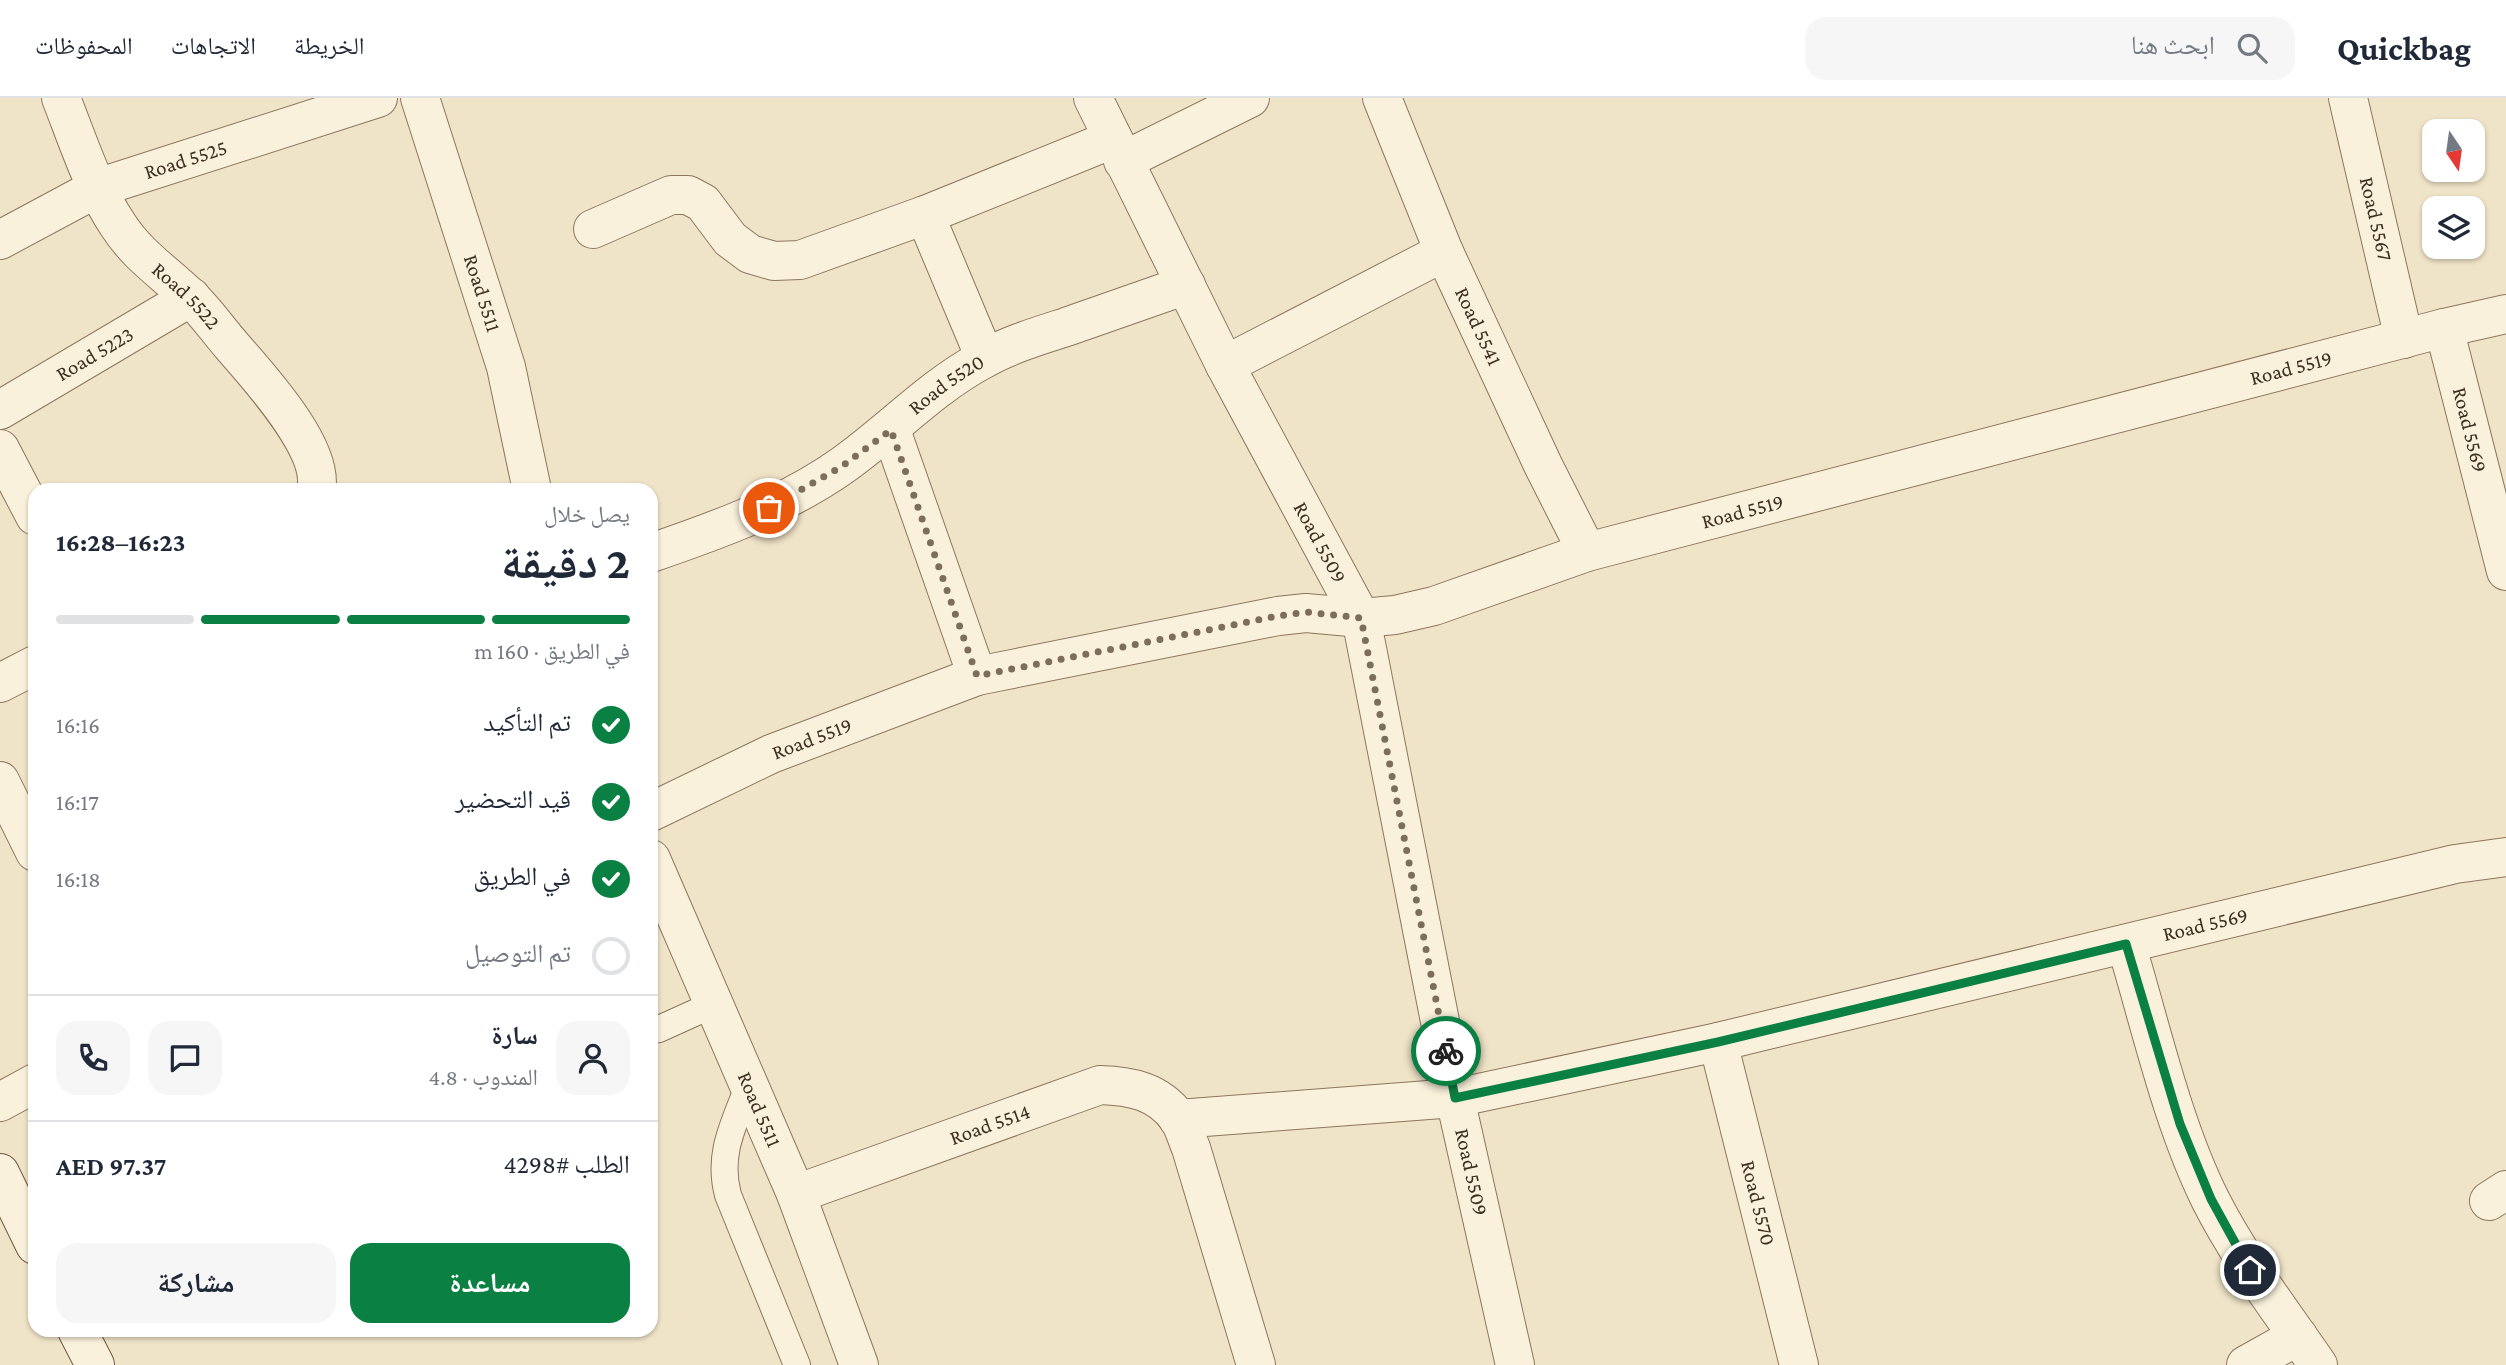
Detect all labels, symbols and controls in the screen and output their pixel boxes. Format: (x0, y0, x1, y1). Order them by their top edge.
search box (1805, 17, 2295, 80)
icon: search (2233, 29, 2271, 67)
text: Quickbag (2337, 30, 2471, 67)
text: ابحث هنا (2131, 31, 2215, 60)
text: المحفوظات (35, 32, 133, 59)
text: الاتجاهات (171, 32, 256, 59)
text: الخريطة (294, 32, 365, 59)
north arrow (2422, 119, 2485, 182)
map controls (2422, 119, 2485, 259)
street label: Road 5525 (141, 135, 230, 184)
street label: Road 5567 (2355, 174, 2398, 264)
button: layers (2422, 196, 2485, 259)
street label: Road 5511 (459, 251, 506, 335)
street label: Road 5522 (147, 257, 225, 334)
street label: Road 5541 (1450, 283, 1507, 369)
street label: Road 5223 (52, 322, 138, 386)
street label: Road 5519 (2248, 346, 2335, 390)
street label: Road 5520 (903, 349, 988, 420)
street label: Road 5569 (2448, 385, 2492, 475)
pin (739, 478, 799, 538)
icon: bag (750, 489, 788, 527)
street label: Road 5519 (1699, 489, 1786, 534)
street label: Road 5509 (1289, 497, 1352, 587)
text: يصل خلال (544, 501, 630, 527)
text: 16:23–16:28 (56, 528, 185, 557)
text: 2 دقيقة (501, 537, 630, 588)
text: في الطريق · 160 m (474, 638, 630, 664)
icon: check (592, 706, 630, 744)
text: تم التأكيد (483, 708, 571, 737)
text: 16:16 (56, 712, 100, 738)
street label: Road 5519 (768, 712, 855, 765)
icon: check (592, 783, 630, 821)
text: قيد التحضير (455, 785, 571, 814)
text: 16:17 (56, 789, 99, 815)
icon: check (592, 860, 630, 898)
text: في الطريق (473, 862, 571, 891)
text: 16:18 (56, 866, 101, 892)
street label: Road 5569 (2160, 902, 2250, 946)
text: تم التوصيل (465, 939, 571, 968)
courier (1411, 1016, 1481, 1086)
button: phone (56, 1021, 130, 1095)
button: chat (148, 1021, 222, 1095)
text: سارة (491, 1021, 538, 1050)
button: person (556, 1021, 630, 1095)
icon: bike (1427, 1032, 1465, 1070)
text: المندوب · 4.8 (429, 1064, 538, 1090)
street label: Road 5511 (733, 1068, 786, 1151)
street label: Road 5514 (946, 1099, 1033, 1150)
street label: Road 5509 (1450, 1126, 1493, 1218)
text: الطلب #4298 (503, 1150, 630, 1179)
text: AED 97.37 (56, 1152, 166, 1181)
street label: Road 5570 (1736, 1158, 1781, 1248)
pin (2220, 1240, 2280, 1300)
button: مشاركة (56, 1243, 336, 1323)
button: مساعدة (350, 1243, 630, 1323)
icon: home (2231, 1251, 2269, 1289)

